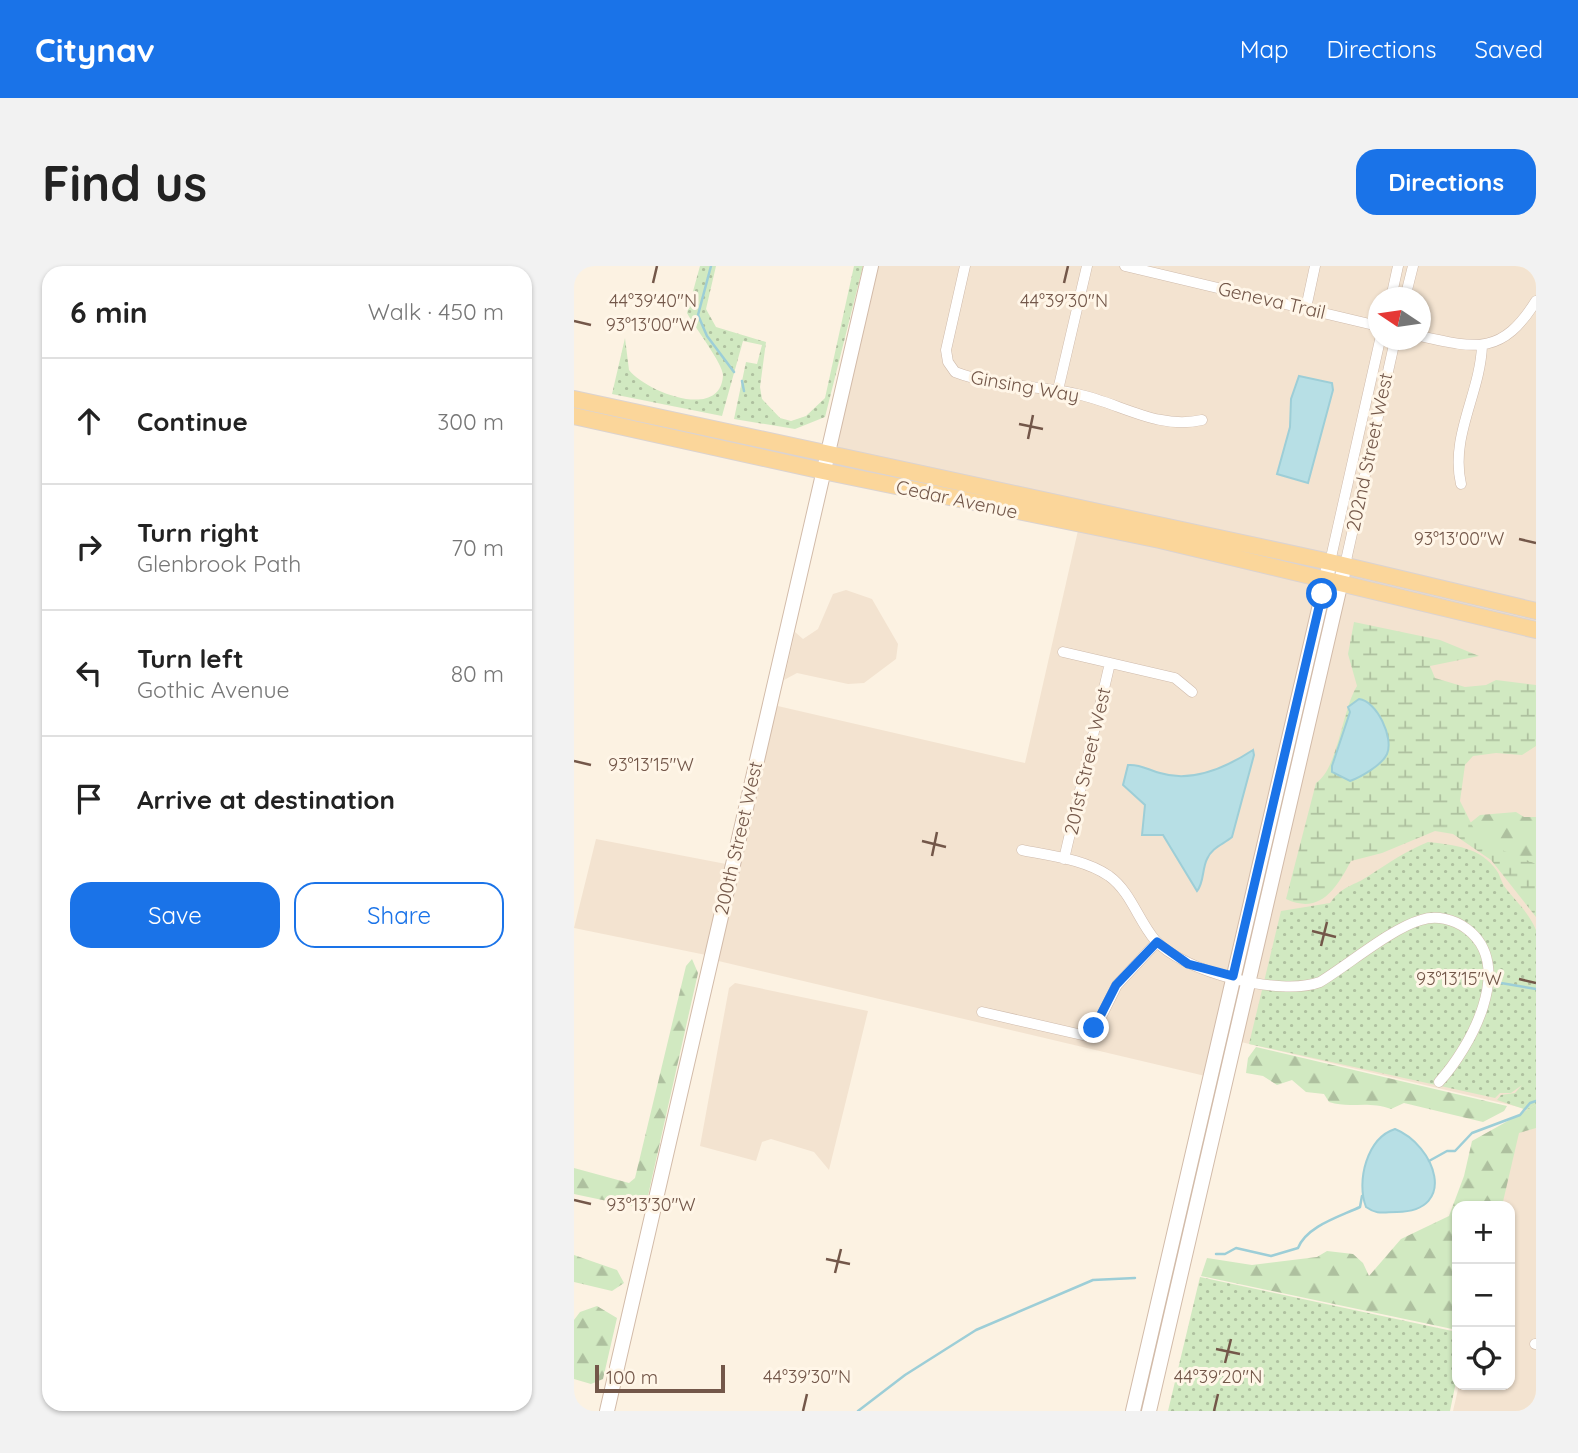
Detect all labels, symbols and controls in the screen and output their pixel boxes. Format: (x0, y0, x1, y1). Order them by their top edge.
text: Citynav (35, 29, 155, 70)
text: Map (1240, 34, 1289, 64)
text: Directions (1327, 34, 1437, 64)
text: Saved (1475, 34, 1543, 64)
button: Directions (1356, 149, 1536, 215)
text: Find us (42, 152, 207, 213)
street label: Geneva Trail (1216, 276, 1328, 324)
north arrow (1368, 287, 1431, 350)
text: 44°39'40"N (609, 289, 697, 312)
text: 44°39'30"N (1020, 289, 1108, 312)
text: 6 min (70, 293, 148, 331)
text: Walk · 450 m (368, 297, 504, 326)
text: 93°13'00"W (606, 313, 696, 336)
street label: Ginsing Way (969, 365, 1081, 407)
street label: 202nd Street West (1340, 371, 1398, 533)
icon: ahead (70, 402, 108, 440)
text: Continue (137, 405, 248, 438)
text: 300 m (437, 407, 504, 436)
street label: Cedar Avenue (894, 474, 1020, 524)
text: Turn right (137, 516, 259, 549)
text: 93°13'00"W (1414, 527, 1504, 550)
icon: right (70, 528, 108, 566)
text: 70 m (451, 533, 504, 562)
text: Glenbrook Path (137, 549, 301, 578)
route start (1306, 578, 1337, 609)
text: Turn left (137, 642, 244, 675)
icon: left (70, 654, 108, 692)
text: 80 m (451, 659, 504, 688)
text: Gothic Avenue (137, 675, 290, 704)
street label: 201st Street West (1058, 685, 1116, 837)
text: 93°13'15"W (608, 753, 694, 776)
street label: 200th Street West (709, 759, 767, 917)
icon: arrive (70, 780, 108, 818)
text: Arrive at destination (137, 783, 395, 816)
button: Save (70, 882, 280, 948)
button: Share (294, 882, 504, 948)
text: 93°13'15"W (1416, 967, 1502, 990)
route end (1078, 1012, 1109, 1043)
text: 93°13'30"W (606, 1193, 696, 1216)
map controls (1452, 1201, 1515, 1390)
button: + (1452, 1201, 1515, 1264)
button: − (1452, 1264, 1515, 1327)
button: locate (1452, 1327, 1515, 1390)
scale bar (595, 1362, 724, 1394)
text: 100 m (606, 1365, 658, 1389)
text: 44°39'30"N (763, 1365, 851, 1388)
text: 44°39'20"N (1174, 1365, 1262, 1388)

